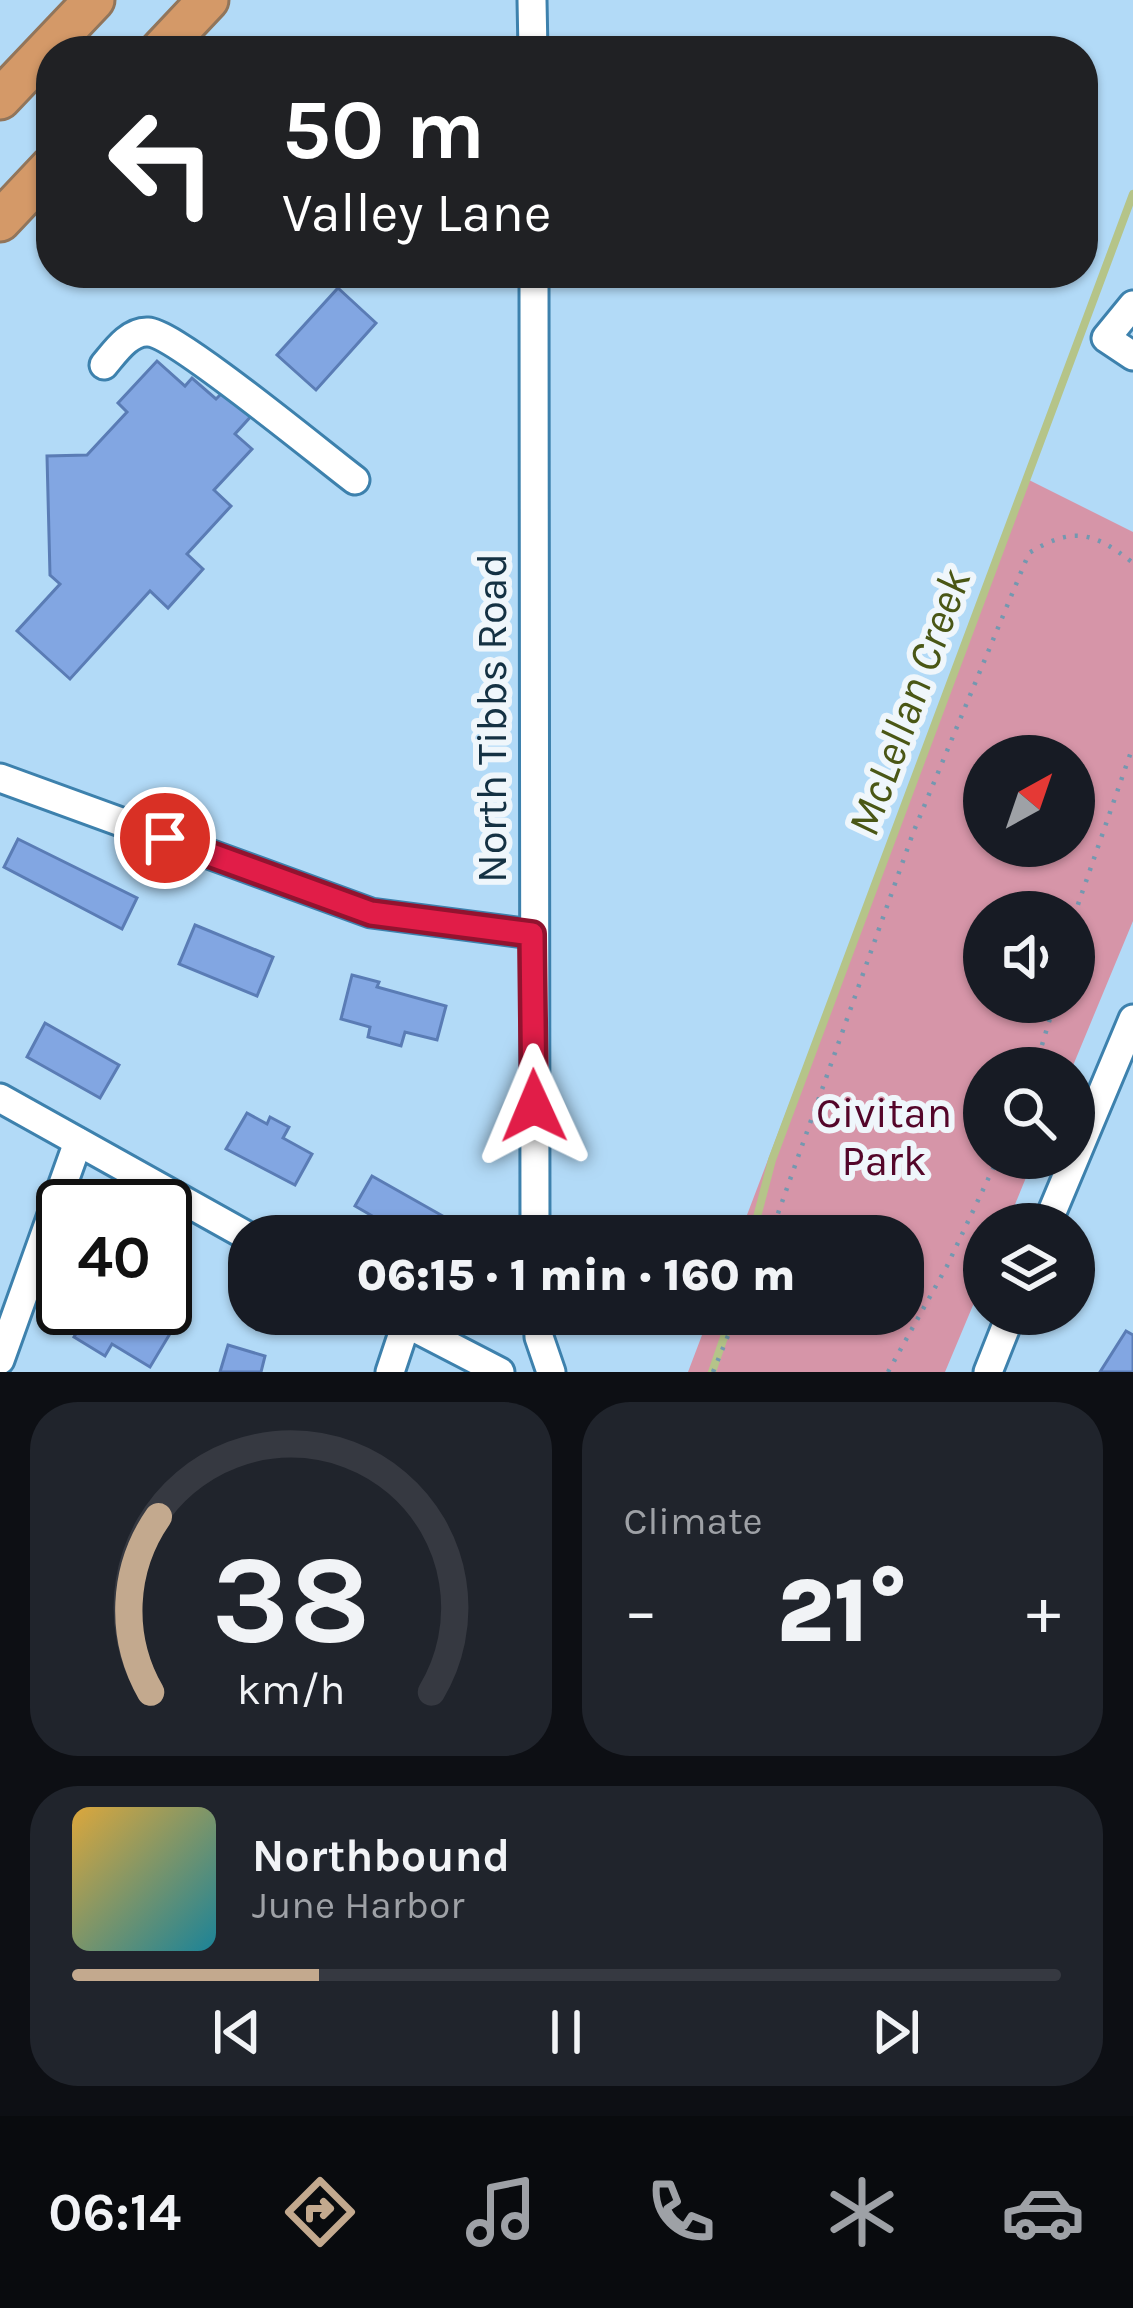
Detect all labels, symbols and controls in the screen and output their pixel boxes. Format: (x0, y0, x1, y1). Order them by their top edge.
text: 50 m (282, 81, 485, 179)
icon: left (84, 84, 240, 240)
text: Valley Lane (282, 181, 552, 245)
street label: North Tibbs Road (467, 553, 517, 883)
water label: McLellan Creek (837, 561, 982, 842)
north arrow (963, 735, 1095, 867)
map controls (963, 735, 1095, 1335)
pin (114, 787, 216, 889)
icon: arrive (132, 805, 198, 871)
button: sound (963, 891, 1095, 1023)
position arrow (471, 1043, 597, 1169)
button: search (963, 1047, 1095, 1179)
park label: Civitan Park (816, 1088, 952, 1186)
speed limit sign: 40 (36, 1179, 192, 1335)
button: layers (963, 1203, 1095, 1335)
text: 06:15 · 1 min · 160 m (357, 1249, 795, 1301)
text: Climate (624, 1498, 763, 1544)
text: 38 (212, 1527, 370, 1672)
text: 21° (777, 1558, 908, 1664)
text: − (624, 1572, 658, 1650)
text: + (1026, 1572, 1061, 1650)
text: km/h (236, 1665, 345, 1715)
text: Northbound (252, 1830, 510, 1882)
text: June Harbor (252, 1882, 464, 1928)
icon: previous (204, 1999, 270, 2065)
icon: pause (533, 1999, 599, 2065)
icon: next (863, 1999, 929, 2065)
icon: directions (278, 2170, 362, 2254)
icon: music (459, 2170, 543, 2254)
icon: phone (639, 2170, 723, 2254)
icon: climate (820, 2170, 904, 2254)
icon: car (1001, 2170, 1085, 2254)
text: 06:14 (48, 2180, 181, 2244)

